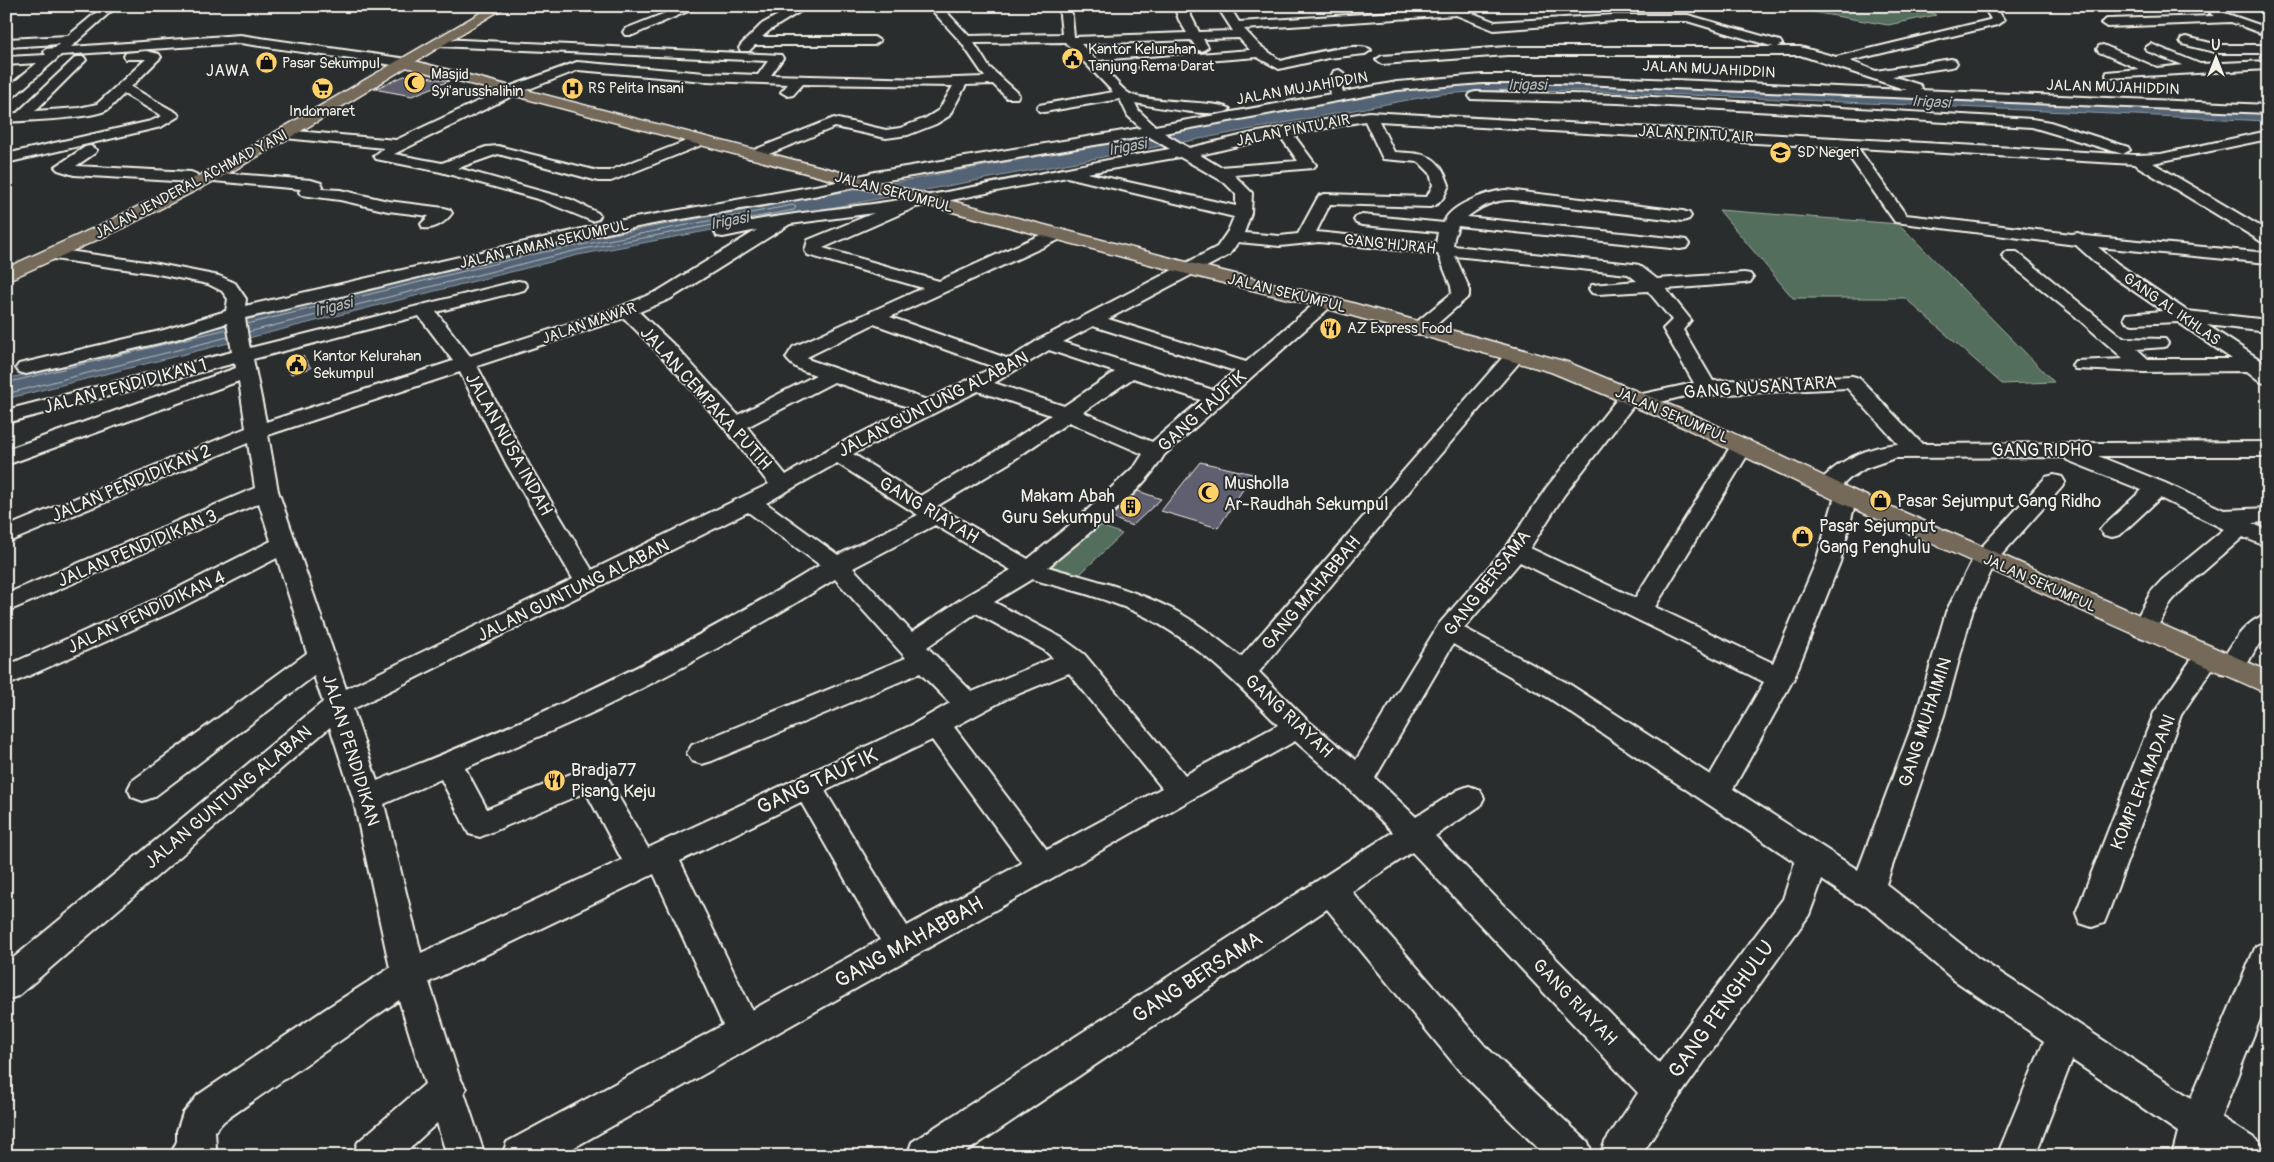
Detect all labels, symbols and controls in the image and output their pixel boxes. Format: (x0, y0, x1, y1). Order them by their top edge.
north arrow (2192, 32, 2242, 82)
text: U (2211, 37, 2221, 54)
place label: Kantor Kelurahan Tanjung Rema Darat (1088, 40, 1215, 76)
public building icon: Kantor Kelurahan Tanjung Rema Darat (1060, 46, 1084, 70)
shop icon: Pasar Sekumpul (254, 51, 278, 75)
place label: Pasar Sekumpul (282, 54, 380, 73)
street label: JALAN MUJAHIDDIN (1642, 57, 1776, 82)
district label: JAWA (206, 61, 250, 81)
place label: Masjid Syi'arusshalihin (431, 65, 524, 101)
street label: JALAN MUJAHIDDIN (1235, 68, 1369, 109)
mosque icon: Masjid Syi'arusshalihin (403, 71, 427, 95)
water label: Irigasi (1508, 75, 1548, 95)
supermarket icon: Indomaret (310, 76, 334, 100)
hospital icon: RS Pelita Insani (560, 76, 584, 100)
street label: JALAN MUJAHIDDIN (2046, 76, 2180, 99)
place label: RS Pelita Insani (588, 79, 684, 98)
water label: Irigasi (1911, 91, 1953, 113)
place label: Indomaret (289, 102, 356, 121)
street label: JALAN PINTU AIR (1235, 110, 1352, 151)
street label: JALAN PINTU AIR (1638, 122, 1754, 147)
street label: JALAN JENDERAL ACHMAD YANI (92, 125, 291, 243)
water label: Irigasi (1106, 133, 1150, 160)
school or university icon: SD Negeri (1769, 140, 1793, 164)
place label: SD Negeri (1797, 143, 1859, 162)
street label: JALAN SEKUMPUL (833, 168, 955, 217)
water label: Irigasi (708, 207, 752, 234)
street label: JALAN TAMAN SEKUMPUL (458, 216, 631, 273)
street label: GANG HIJRAH (1343, 230, 1437, 259)
street label: GANG AL IKHLAS (2119, 269, 2224, 350)
street label: JALAN SEKUMPUL (1226, 270, 1348, 317)
water label: Irigasi (312, 292, 356, 321)
street label: JALAN MAWAR (540, 298, 639, 348)
restaurant icon: AZ Express Food (1319, 316, 1343, 340)
place label: AZ Express Food (1347, 319, 1453, 338)
street label: JALAN CEMPAKA PUTIH (635, 322, 776, 475)
street label: JALAN GUNTUNG ALABAN (834, 346, 1033, 463)
place label: Kantor Kelurahan Sekumpul (313, 347, 422, 383)
public building icon: Kantor Kelurahan Sekumpul (285, 353, 309, 377)
street label: JALAN PENDIDIKAN 1 (41, 354, 209, 419)
street label: GANG TAUFIK (1153, 365, 1252, 457)
street label: JALAN NUSA INDAH (460, 369, 557, 520)
street label: GANG NUSANTARA (1683, 371, 1838, 404)
street label: JALAN SEKUMPUL (1612, 383, 1731, 448)
street label: JALAN PENDIDIKAN 2 (48, 439, 215, 528)
street label: GANG RIDHO (1991, 439, 2093, 462)
street label: GANG RIAYAH (875, 472, 983, 549)
place label: Musholla Ar-Raudhah Sekumpul (1224, 472, 1388, 516)
mosque icon: Musholla Ar-Raudhah Sekumpul (1196, 481, 1220, 505)
place label: Makam Abah Guru Sekumpul (1001, 485, 1115, 529)
shop icon: Pasar Sejumput Gang Ridho (1869, 489, 1893, 513)
place label: Pasar Sejumput Gang Ridho (1897, 490, 2101, 513)
building icon: Makam Abah Guru Sekumpul (1119, 494, 1143, 518)
street label: JALAN PENDIDIKAN 3 (54, 504, 221, 593)
place label: Pasar Sejumput Gang Penghulu (1819, 515, 1937, 559)
shop icon: Pasar Sejumput Gang Penghulu (1791, 524, 1815, 548)
street label: GANG BERSAMA (1439, 525, 1536, 641)
street label: GANG MAHABBAH (1257, 531, 1366, 655)
street label: JALAN GUNTUNG ALABAN (473, 534, 673, 647)
street label: JALAN SEKUMPUL (1980, 550, 2099, 617)
street label: JALAN PENDIDIKAN 4 (63, 565, 229, 659)
street label: GANG MUHAIMIN (1894, 654, 1957, 790)
street label: GANG RIAYAH (1240, 670, 1338, 763)
street label: JALAN PENDIDIKAN (317, 671, 385, 829)
street label: KOMPLEK MADANI (2106, 711, 2181, 853)
street label: JALAN GUNTUNG ALABAN (140, 721, 317, 874)
street label: GANG TAUFIK (753, 742, 882, 821)
place label: Bradja77 Pisang Keju (571, 759, 656, 803)
restaurant icon: Bradja77 Pisang Keju (543, 768, 567, 792)
street label: GANG MAHABBAH (830, 890, 988, 994)
street label: GANG BERSAMA (1127, 925, 1267, 1030)
street label: GANG PENGHULU (1662, 935, 1780, 1083)
street label: GANG RIAYAH (1527, 954, 1622, 1051)

